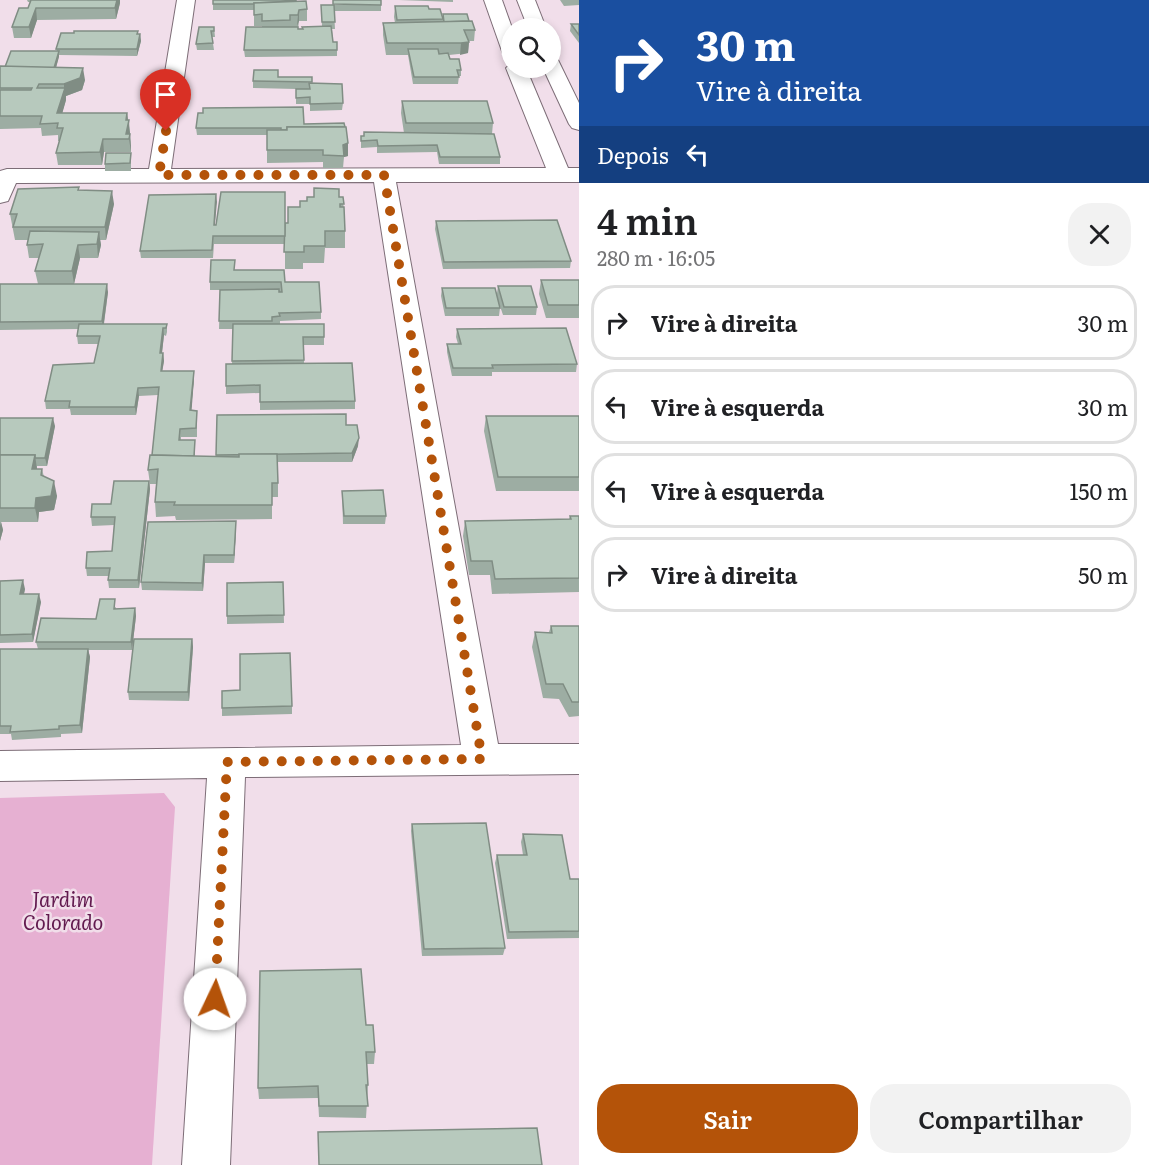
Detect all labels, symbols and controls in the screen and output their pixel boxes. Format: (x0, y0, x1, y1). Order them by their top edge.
text: 30 m (696, 12, 796, 74)
map controls (501, 18, 561, 78)
button: search (501, 18, 561, 78)
icon: right (597, 24, 675, 102)
pin (140, 69, 191, 131)
text: Vire à direita (696, 69, 862, 109)
icon: arrive (149, 78, 182, 111)
text: Depois (597, 138, 669, 171)
icon: left (681, 138, 714, 171)
text: 4 min (597, 193, 698, 246)
button: close (1068, 203, 1131, 266)
text: 280 m · 16:05 (597, 242, 715, 272)
icon: right (600, 306, 633, 339)
text: Vire à direita (651, 306, 798, 339)
text: 30 m (1078, 306, 1128, 339)
icon: left (600, 390, 633, 423)
text: Vire à esquerda (651, 390, 824, 423)
text: 30 m (1078, 390, 1128, 423)
icon: left (600, 474, 633, 507)
text: Vire à esquerda (651, 474, 824, 507)
text: 150 m (1069, 474, 1128, 507)
icon: right (600, 558, 633, 591)
text: Vire à direita (651, 558, 798, 591)
text: 50 m (1078, 558, 1128, 591)
park label: Jardim Colorado (23, 883, 103, 936)
position arrow (183, 967, 247, 1031)
button: Sair (597, 1084, 858, 1153)
button: Compartilhar (870, 1084, 1131, 1153)

